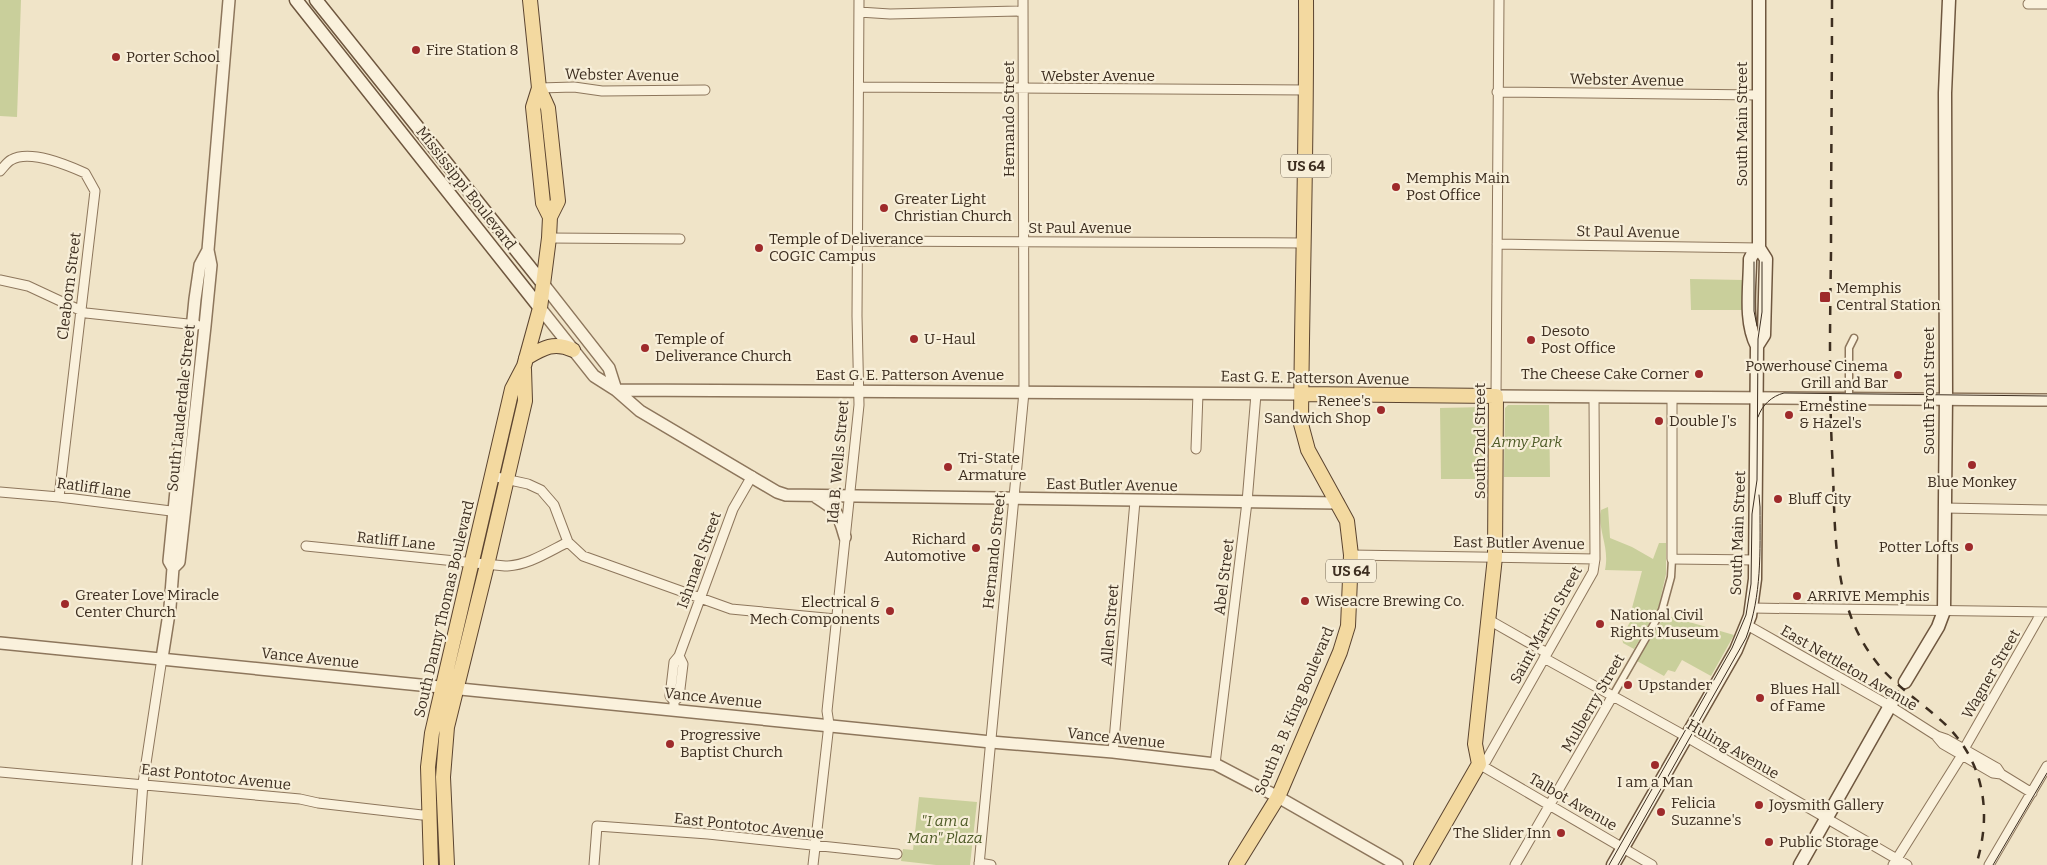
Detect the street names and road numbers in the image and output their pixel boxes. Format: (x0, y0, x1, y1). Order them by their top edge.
street label: Hernando Street (1000, 60, 1018, 177)
street label: South Main Street (1733, 61, 1751, 186)
street label: Webster Avenue (565, 65, 679, 85)
street label: Webster Avenue (1041, 67, 1155, 85)
street label: Webster Avenue (1570, 70, 1684, 90)
street label: Mississippi Boulevard (412, 123, 520, 253)
road number: US 64 (1281, 154, 1331, 178)
street label: St Paul Avenue (1028, 219, 1132, 237)
street label: St Paul Avenue (1576, 222, 1680, 242)
street label: Cleaborn Street (53, 230, 85, 341)
street label: South Lauderdale Street (163, 323, 199, 493)
street label: South Front Street (1920, 327, 1938, 455)
street label: East G. E. Patterson Avenue (816, 366, 1004, 384)
street label: East G. E. Patterson Avenue (1221, 367, 1409, 389)
street label: South 2nd Street (1471, 382, 1489, 499)
street label: Ida B. Wells Street (824, 399, 852, 524)
street label: South Main Street (1727, 470, 1749, 596)
street label: Ratliff lane (56, 474, 132, 502)
street label: East Butler Avenue (1046, 475, 1178, 495)
street label: Hernando Street (979, 492, 1009, 610)
street label: South Danny Thomas Boulevard (410, 499, 478, 719)
street label: Ishmael Street (673, 508, 725, 611)
street label: Ratliff Lane (356, 528, 436, 554)
street label: East Butler Avenue (1453, 533, 1585, 553)
street label: Abel Street (1210, 537, 1238, 616)
road number: US 64 (1326, 560, 1376, 582)
street label: Saint Martin Street (1506, 562, 1586, 687)
street label: Allen Street (1097, 583, 1123, 667)
street label: East Nettleton Avenue (1777, 621, 1921, 715)
street label: South B. B. King Boulevard (1250, 624, 1338, 798)
street label: Wagner Street (1958, 626, 2024, 722)
street label: Vance Avenue (260, 644, 360, 672)
street label: Mulberry Street (1558, 650, 1629, 755)
street label: Vance Avenue (663, 684, 763, 712)
street label: Huling Avenue (1684, 715, 1782, 783)
street label: Vance Avenue (1066, 724, 1166, 752)
street label: East Pontotoc Avenue (140, 760, 292, 794)
street label: Talbot Avenue (1526, 769, 1620, 835)
street label: East Pontotoc Avenue (673, 809, 825, 843)

